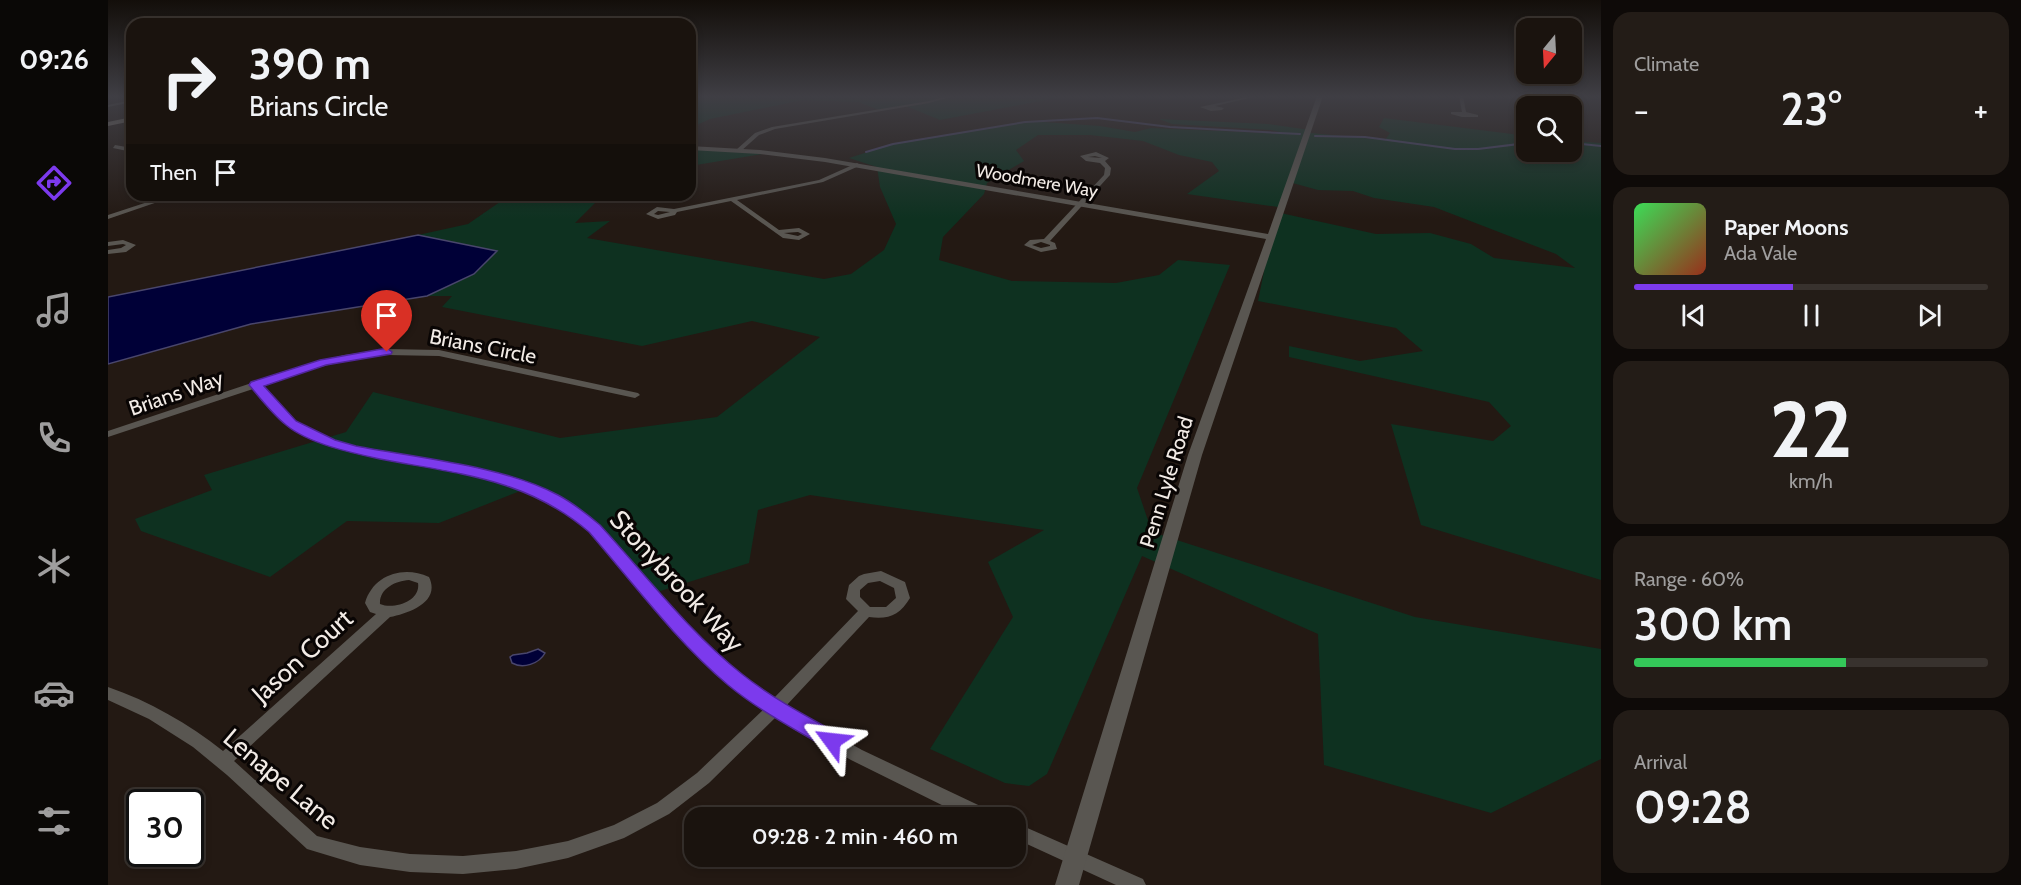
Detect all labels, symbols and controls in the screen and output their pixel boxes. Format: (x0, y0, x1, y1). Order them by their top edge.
north arrow (1516, 18, 1582, 84)
map controls (1516, 18, 1582, 162)
text: 390 m (249, 38, 371, 90)
icon: right (150, 42, 228, 120)
text: 09:26 (19, 43, 89, 76)
text: Climate (1634, 52, 1699, 76)
text: 23° (1780, 82, 1842, 136)
text: Brians Circle (249, 90, 388, 123)
text: − (1634, 90, 1649, 130)
text: + (1973, 90, 1988, 130)
button: search (1516, 96, 1582, 162)
icon: arrive (209, 156, 242, 189)
text: Then (150, 159, 197, 186)
street label: Woodmere Way (974, 159, 1100, 203)
icon: directions (33, 162, 75, 204)
text: Paper Moons (1724, 214, 1848, 241)
text: Ada Vale (1724, 241, 1797, 265)
icon: music (33, 289, 75, 331)
pin (361, 290, 412, 352)
icon: arrive (370, 299, 403, 332)
icon: previous (1677, 299, 1710, 332)
icon: pause (1795, 299, 1828, 332)
icon: next (1913, 299, 1946, 332)
street label: Brians Circle (427, 323, 539, 369)
street label: Brians Way (126, 365, 227, 421)
text: 22 (1770, 382, 1852, 477)
street label: Penn Lyle Road (1134, 413, 1198, 551)
icon: phone (33, 417, 75, 459)
text: km/h (1789, 469, 1833, 493)
street label: Stonybrook Way (603, 503, 751, 659)
icon: climate (33, 545, 75, 587)
text: Range · 60% (1634, 567, 1744, 591)
text: 300 km (1634, 597, 1792, 651)
street label: Jason Court (244, 602, 359, 710)
icon: car (33, 672, 75, 714)
position arrow (800, 709, 864, 773)
street label: Lenape Lane (217, 722, 345, 836)
text: Arrival (1634, 750, 1687, 774)
text: 09:28 (1634, 780, 1752, 834)
speed limit sign: 30 (126, 789, 204, 867)
icon: filters (33, 800, 75, 842)
text: 09:28 · 2 min · 460 m (752, 823, 958, 850)

